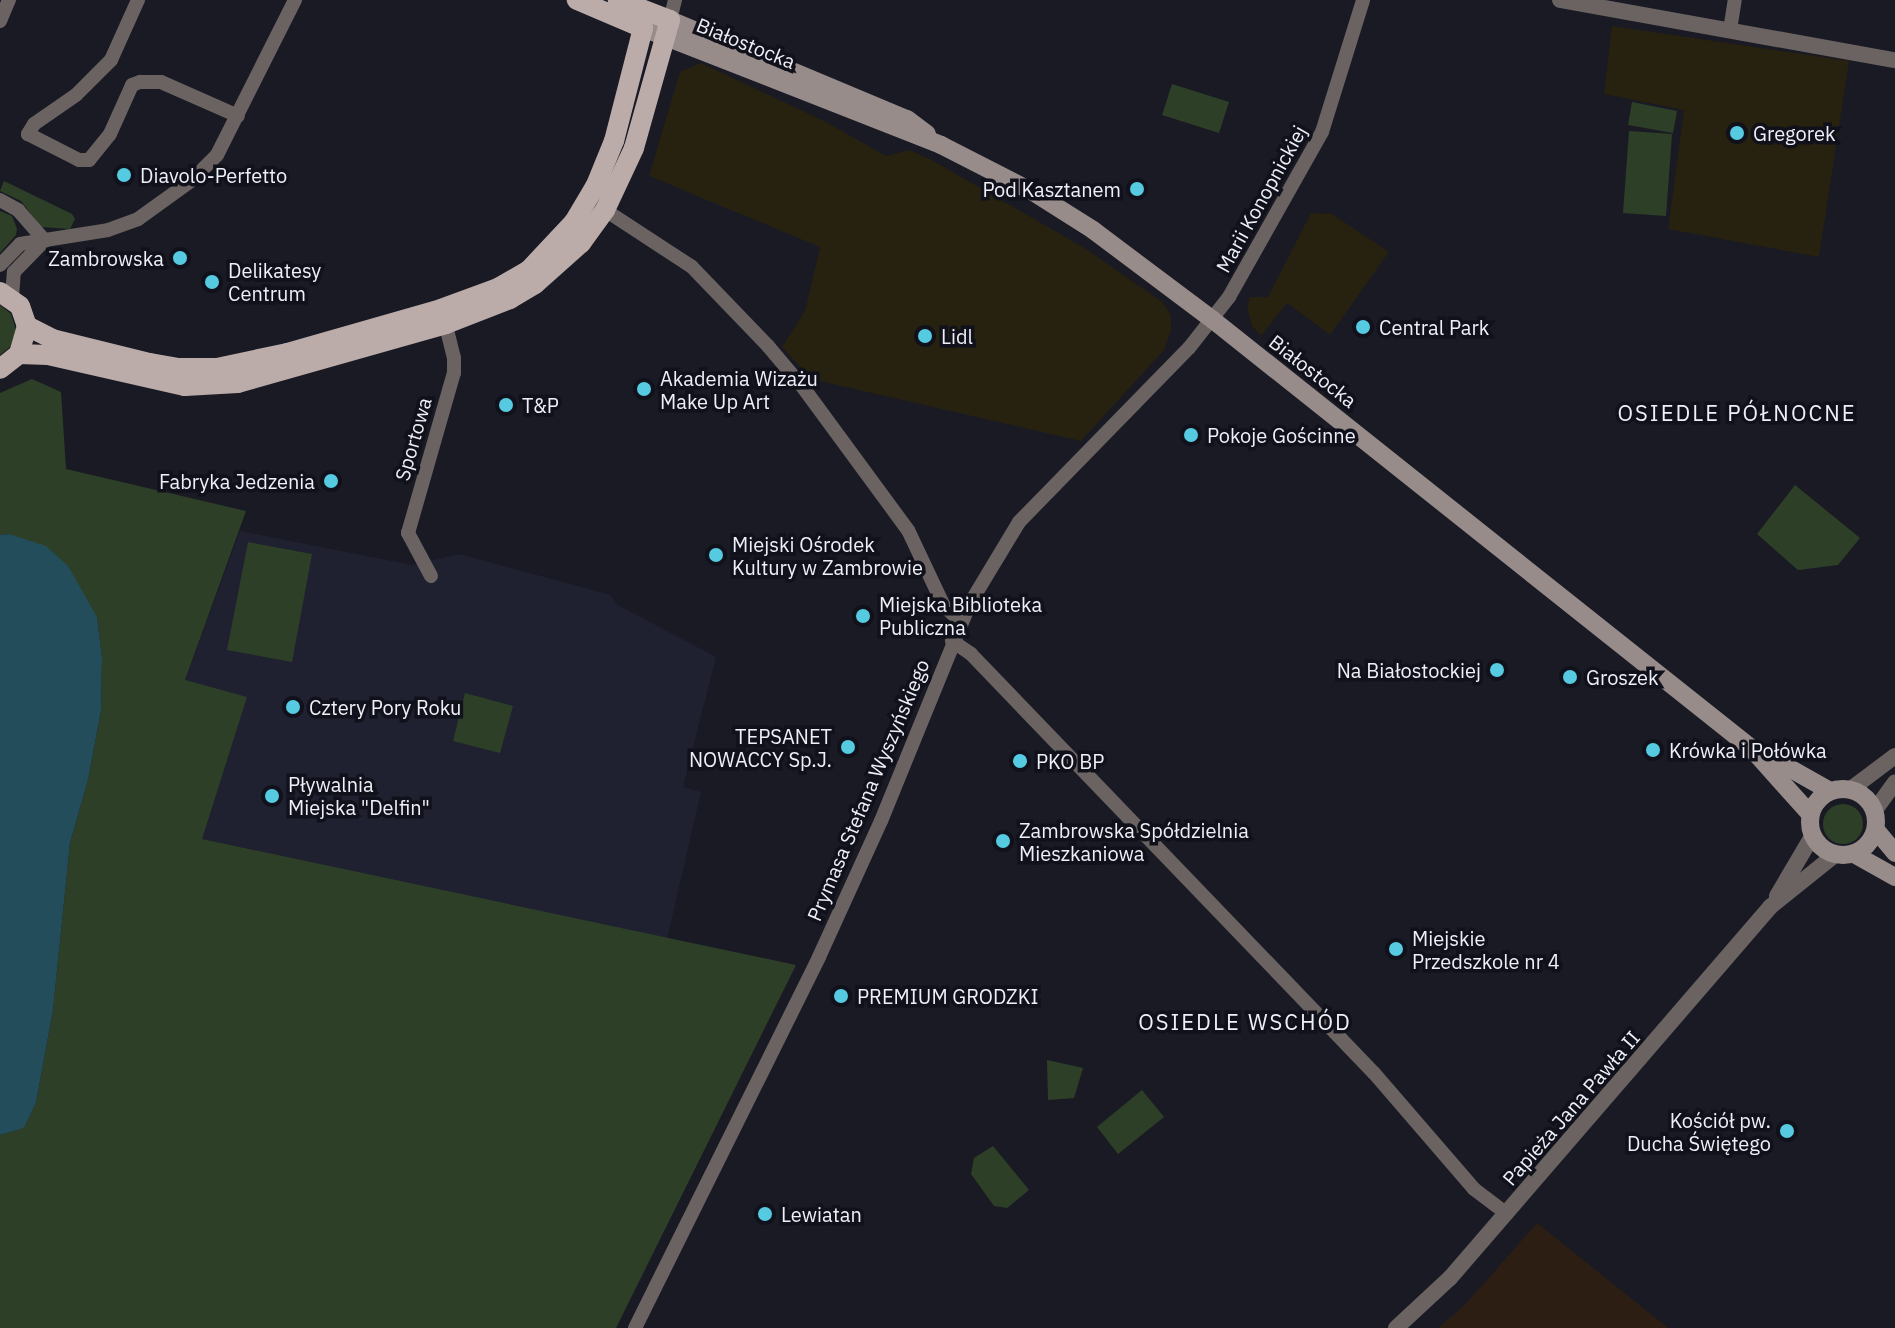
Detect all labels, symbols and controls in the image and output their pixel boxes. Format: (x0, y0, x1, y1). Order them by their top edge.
street label: Białostocka (693, 12, 799, 74)
street label: Marii Konopnickiej (1211, 121, 1311, 277)
place label: Gregorek (1753, 121, 1836, 145)
marker: Gregorek (1728, 124, 1746, 142)
place label: Diavolo-Perfetto (140, 163, 287, 187)
marker: Diavolo-Perfetto (115, 166, 133, 184)
place label: Pod Kasztanem (982, 177, 1121, 201)
marker: Pod Kasztanem (1128, 180, 1146, 198)
place label: Zambrowska (48, 246, 164, 270)
marker: Zambrowska (171, 249, 189, 267)
place label: Delikatesy Centrum (228, 258, 321, 305)
marker: Delikatesy Centrum (203, 273, 221, 291)
place label: Central Park (1379, 315, 1489, 339)
marker: Central Park (1354, 318, 1372, 336)
place label: Lidl (941, 324, 973, 348)
marker: Lidl (916, 327, 934, 345)
street label: Białostocka (1264, 329, 1362, 413)
place label: Akademia Wizażu Make Up Art (660, 366, 818, 413)
marker: Akademia Wizażu Make Up Art (635, 380, 653, 398)
place label: T&P (522, 393, 559, 417)
street label: Sportowa (390, 394, 436, 484)
marker: T&P (497, 396, 515, 414)
district label: OSIEDLE PÓŁNOCNE (1617, 400, 1857, 426)
place label: Pokoje Gościnne (1207, 423, 1356, 447)
marker: Pokoje Gościnne (1182, 426, 1200, 444)
place label: Fabryka Jedzenia (159, 469, 315, 493)
marker: Fabryka Jedzenia (322, 472, 340, 490)
place label: Miejski Ośrodek Kultury w Zambrowie (732, 532, 923, 579)
marker: Miejski Ośrodek Kultury w Zambrowie (707, 546, 725, 564)
place label: Miejska Biblioteka Publiczna (879, 592, 1042, 639)
marker: Miejska Biblioteka Publiczna (854, 607, 872, 625)
street label: Prymasa Stefana Wyszyńskiego (802, 656, 934, 924)
place label: Na Białostockiej (1337, 658, 1481, 682)
marker: Na Białostockiej (1488, 661, 1506, 679)
place label: Groszek (1586, 665, 1658, 689)
marker: Groszek (1561, 668, 1579, 686)
place label: Cztery Pory Roku (309, 695, 461, 719)
marker: Cztery Pory Roku (284, 698, 302, 716)
place label: TEPSANET NOWACCY Sp.J. (689, 724, 832, 771)
marker: TEPSANET NOWACCY Sp.J. (839, 738, 857, 756)
place label: Krówka i Połówka (1669, 738, 1827, 762)
marker: Krówka i Połówka (1644, 741, 1662, 759)
place label: PKO BP (1036, 749, 1104, 773)
marker: PKO BP (1011, 752, 1029, 770)
place label: Pływalnia Miejska "Delfin" (288, 772, 430, 819)
marker: Pływalnia Miejska "Delfin" (263, 787, 281, 805)
place label: Zambrowska Spółdzielnia Mieszkaniowa (1019, 818, 1249, 865)
marker: Zambrowska Spółdzielnia Mieszkaniowa (994, 832, 1012, 850)
place label: Miejskie Przedszkole nr 4 (1412, 926, 1560, 973)
marker: Miejskie Przedszkole nr 4 (1387, 940, 1405, 958)
place label: PREMIUM GRODZKI (857, 984, 1038, 1008)
marker: PREMIUM GRODZKI (832, 987, 850, 1005)
district label: OSIEDLE WSCHÓD (1138, 1009, 1352, 1035)
street label: Papieża Jana Pawła II (1497, 1026, 1645, 1190)
place label: Kościół pw. Ducha Świętego (1627, 1108, 1771, 1155)
marker: Kościół pw. Ducha Świętego (1778, 1122, 1796, 1140)
place label: Lewiatan (781, 1202, 862, 1226)
marker: Lewiatan (756, 1205, 774, 1223)

